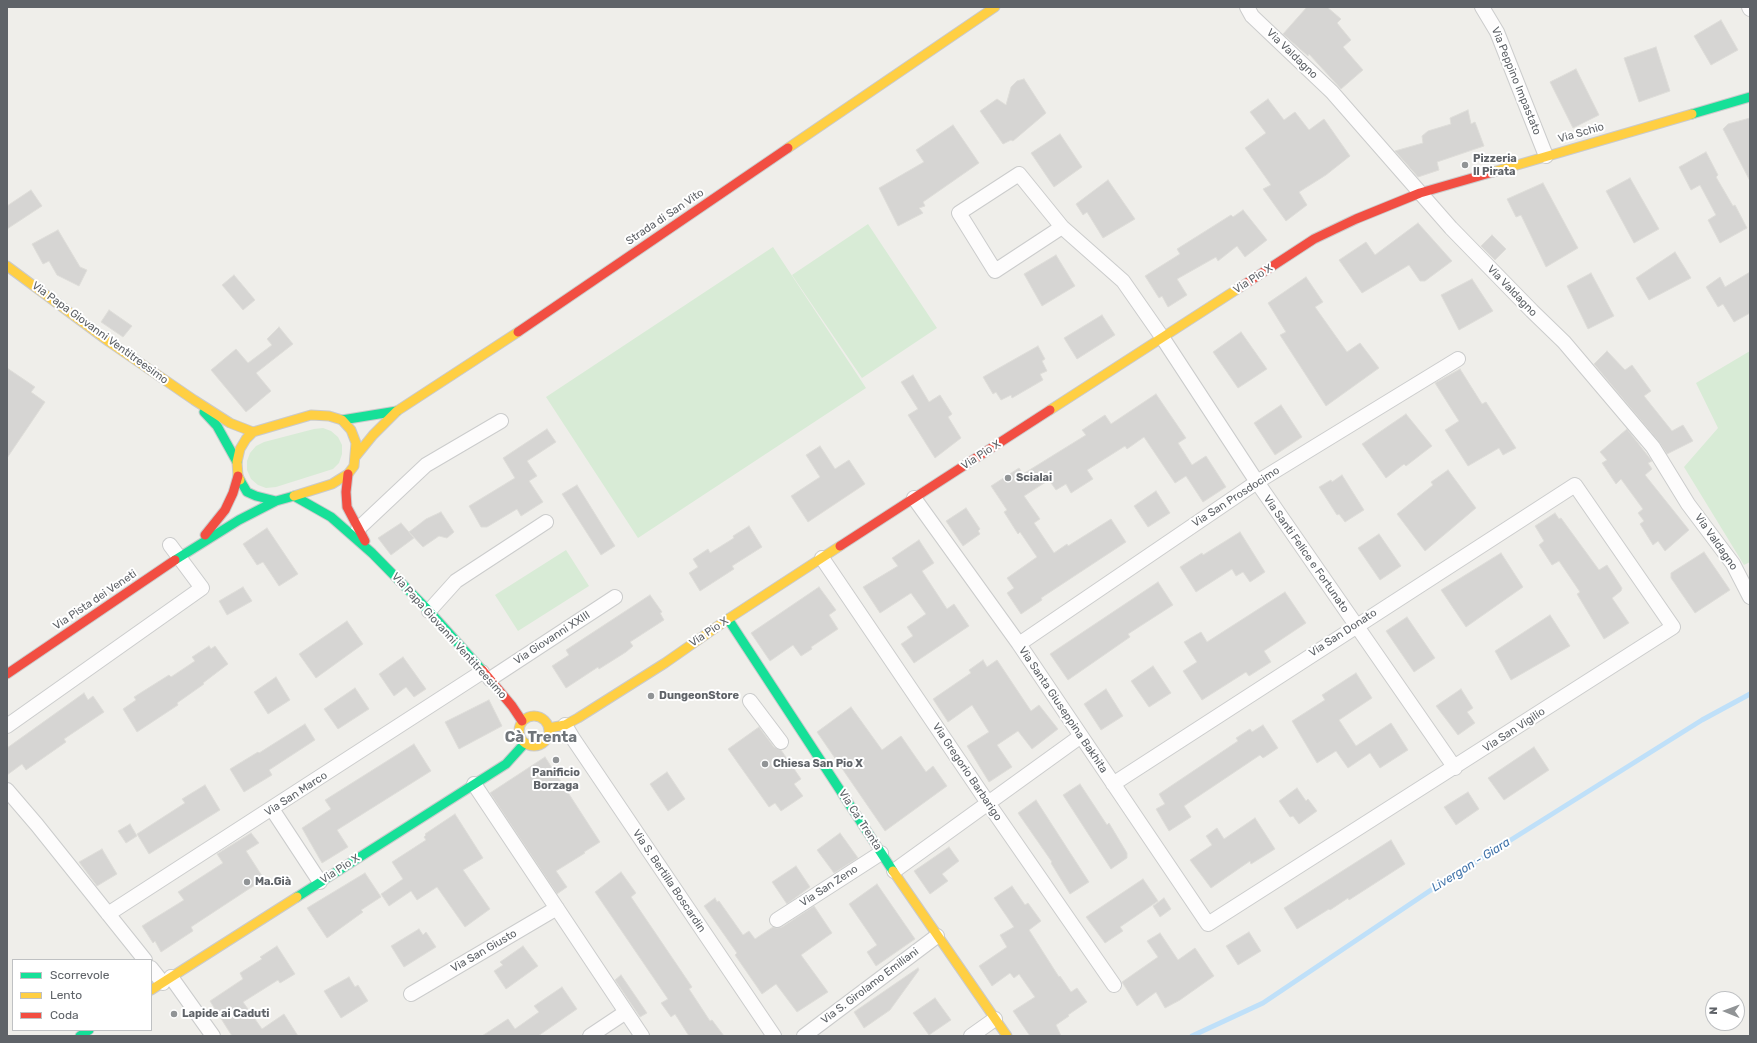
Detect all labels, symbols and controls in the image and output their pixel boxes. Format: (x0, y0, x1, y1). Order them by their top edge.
street label: Via Peppino Impastato (1488, 25, 1544, 137)
street label: Via Valdagno (1264, 26, 1320, 82)
street label: Via Schio (1557, 120, 1605, 146)
place label: Pizzeria Il Pirata (1473, 152, 1517, 178)
marker: Pizzeria Il Pirata (1460, 160, 1470, 170)
street label: Strada di San Vito (623, 186, 707, 248)
street label: Via Pio X (1231, 261, 1275, 297)
street label: Via Valdagno (1484, 263, 1540, 319)
street label: Via Papa Giovanni Ventitreesimo (29, 279, 171, 387)
street label: Via Pio X (959, 437, 1003, 473)
street label: Via San Prosdocimo (1190, 464, 1282, 530)
place label: Scialai (1016, 471, 1052, 485)
marker: Scialai (1003, 473, 1013, 483)
street label: Via Santi Felice e Fortunato (1260, 493, 1352, 615)
street label: Via Valdagno (1692, 511, 1740, 573)
street label: Via Pista dei Veneti (51, 567, 139, 633)
street label: Via Papa Giovanni Ventitreesimo (389, 570, 509, 702)
street label: Via San Donato (1307, 606, 1379, 660)
street label: Via Giovanni XXIII (511, 608, 593, 668)
street label: Via Pio X (687, 614, 731, 650)
street label: Via Santa Giuseppina Bakhita (1016, 644, 1110, 776)
place label: DungeonStore (659, 689, 739, 703)
marker: DungeonStore (646, 691, 656, 701)
street label: Via San Vigilio (1480, 705, 1548, 755)
street label: Via Gregorio Barbarigo (929, 721, 1005, 823)
district label: Cà Trenta (505, 729, 577, 747)
marker: Panificio Borzaga (551, 755, 561, 765)
place label: Chiesa San Pio X (773, 757, 863, 771)
marker: Chiesa San Pio X (760, 759, 770, 769)
place label: Panificio Borzaga (532, 766, 580, 792)
street label: Via San Marco (262, 769, 330, 819)
street label: Via Ca' Trenta (836, 787, 884, 853)
street label: Via S. Bertilla Boscardin (630, 827, 708, 935)
water label: Livergon - Giara (1429, 835, 1513, 895)
street label: Via Pio X (318, 851, 362, 887)
street label: Via San Zeno (798, 862, 860, 910)
place label: Ma.Già (255, 875, 291, 889)
marker: Ma.Già (242, 877, 252, 887)
street label: Via San Giusto (449, 927, 519, 975)
street label: Via S. Girolamo Emiliani (819, 945, 921, 1027)
legend (12, 959, 152, 1031)
text: Scorrevole (50, 968, 109, 982)
text: Lento (50, 988, 82, 1002)
north arrow (1705, 991, 1745, 1031)
place label: Lapide ai Caduti (182, 1007, 269, 1021)
text: N (1707, 1007, 1720, 1015)
text: Coda (50, 1008, 79, 1022)
marker: Lapide ai Caduti (169, 1009, 179, 1019)

